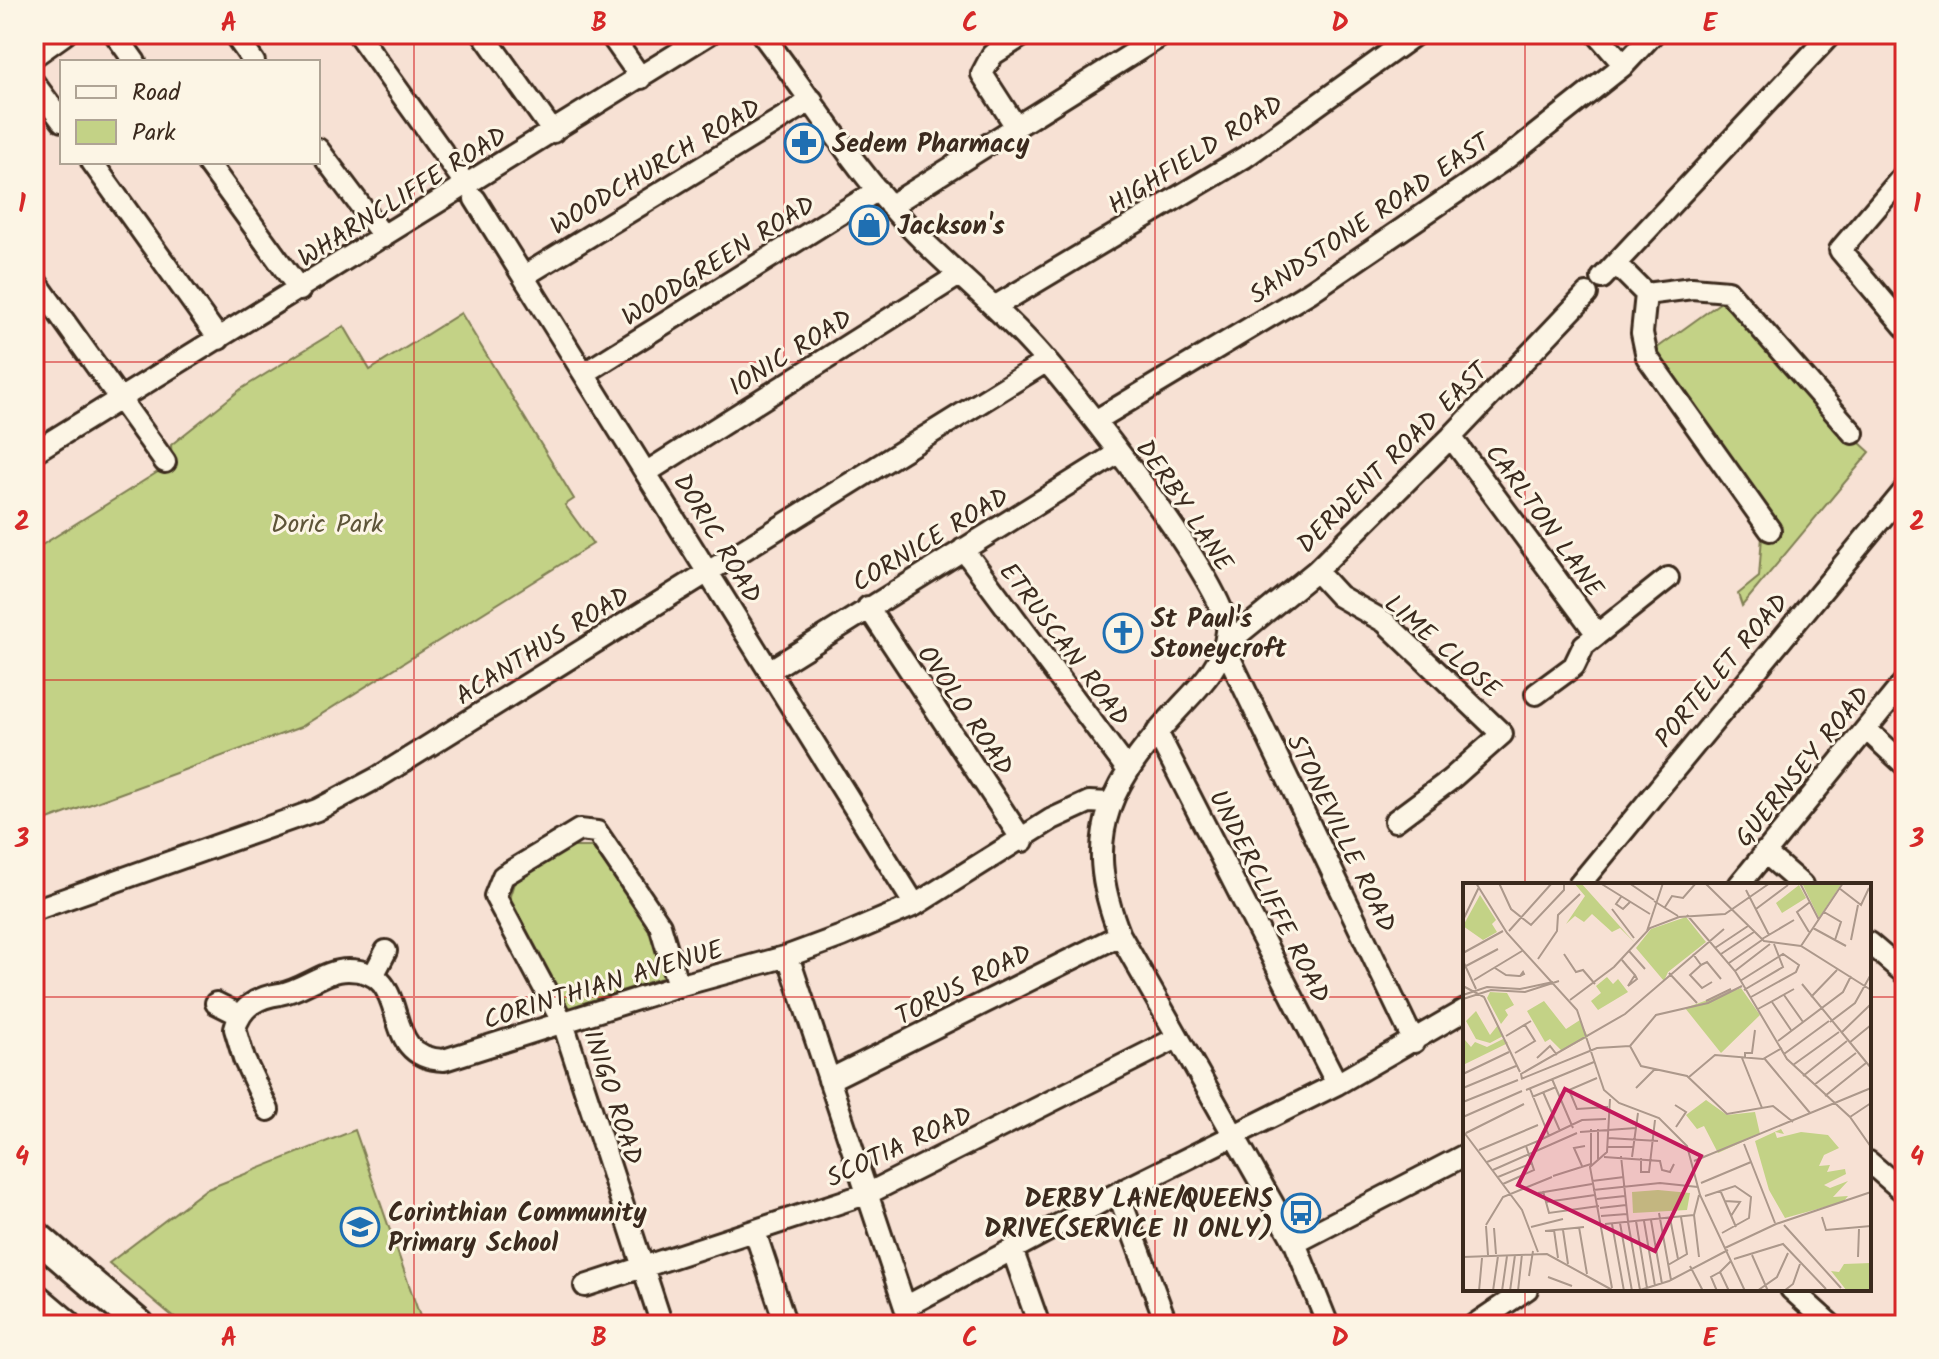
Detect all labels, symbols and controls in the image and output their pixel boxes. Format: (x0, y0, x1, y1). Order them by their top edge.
text: A (221, 3, 237, 45)
text: B (591, 3, 607, 45)
text: C (962, 3, 978, 45)
text: D (1331, 3, 1349, 45)
text: E (1703, 3, 1719, 45)
legend (60, 60, 320, 164)
text: Road (132, 74, 181, 113)
street label: HIGHFIELD ROAD (1100, 85, 1292, 227)
street label: WOODCHURCH ROAD (542, 88, 770, 247)
text: Park (132, 114, 176, 153)
street label: WHARNCLIFFE ROAD (290, 116, 516, 279)
pharmacy icon: Sedem Pharmacy (783, 122, 825, 164)
street label: SANDSTONE ROAD EAST (1241, 122, 1501, 316)
place label: Sedem Pharmacy (832, 124, 1030, 166)
text: 1 (18, 184, 26, 226)
text: 1 (1913, 184, 1921, 226)
street label: WOODGREEN ROAD (614, 185, 824, 338)
shop icon: Jackson's (848, 204, 890, 246)
place label: Jackson's (897, 206, 1005, 248)
street label: IONIC ROAD (721, 299, 861, 408)
street label: DERWENT ROAD EAST (1288, 351, 1501, 564)
street label: DERBY LANE (1123, 431, 1244, 581)
street label: CARLTON LANE (1473, 435, 1614, 608)
street label: DORIC ROAD (661, 466, 772, 612)
street label: CORNICE ROAD (844, 477, 1018, 604)
text: 2 (14, 502, 30, 544)
text: 2 (1909, 502, 1925, 544)
park label: Doric Park (271, 504, 384, 546)
street label: ETRUSCAN ROAD (987, 554, 1139, 736)
street label: ACANTHUS ROAD (447, 576, 639, 717)
street label: PORTELET ROAD (1645, 584, 1800, 758)
street label: LIME CLOSE (1374, 585, 1510, 711)
place label: St Paul's Stoneycroft (1151, 599, 1287, 671)
church icon: St Paul's Stoneycroft (1102, 612, 1144, 654)
street label: OVOLO ROAD (905, 637, 1024, 785)
street label: GUERNSEY ROAD (1725, 677, 1882, 857)
street label: STONEVILLE ROAD (1274, 728, 1406, 940)
street label: UNDERCLIFFE ROAD (1196, 783, 1340, 1011)
text: 3 (14, 819, 29, 861)
text: 3 (1909, 819, 1924, 861)
inset map (1463, 883, 1871, 1291)
street label: CORINTHIAN AVENUE (478, 929, 729, 1042)
street label: TORUS ROAD (888, 933, 1040, 1038)
street label: INIGO ROAD (571, 1025, 654, 1171)
street label: SCOTIA ROAD (820, 1096, 980, 1200)
text: 4 (15, 1137, 29, 1179)
text: 4 (1910, 1137, 1924, 1179)
place label: DERBY LANE/QUEENS DRIVE(SERVICE 11 ONLY) (984, 1179, 1274, 1251)
bus stop icon: DERBY LANE/QUEENS DRIVE(SERVICE 11 ONLY) (1280, 1192, 1322, 1234)
place label: Corinthian Community Primary School (388, 1193, 647, 1265)
school or university icon: Corinthian Community Primary School (339, 1206, 381, 1248)
text: A (221, 1318, 237, 1359)
text: B (591, 1318, 607, 1359)
text: C (962, 1318, 978, 1359)
text: D (1331, 1318, 1349, 1359)
text: E (1703, 1318, 1719, 1359)

